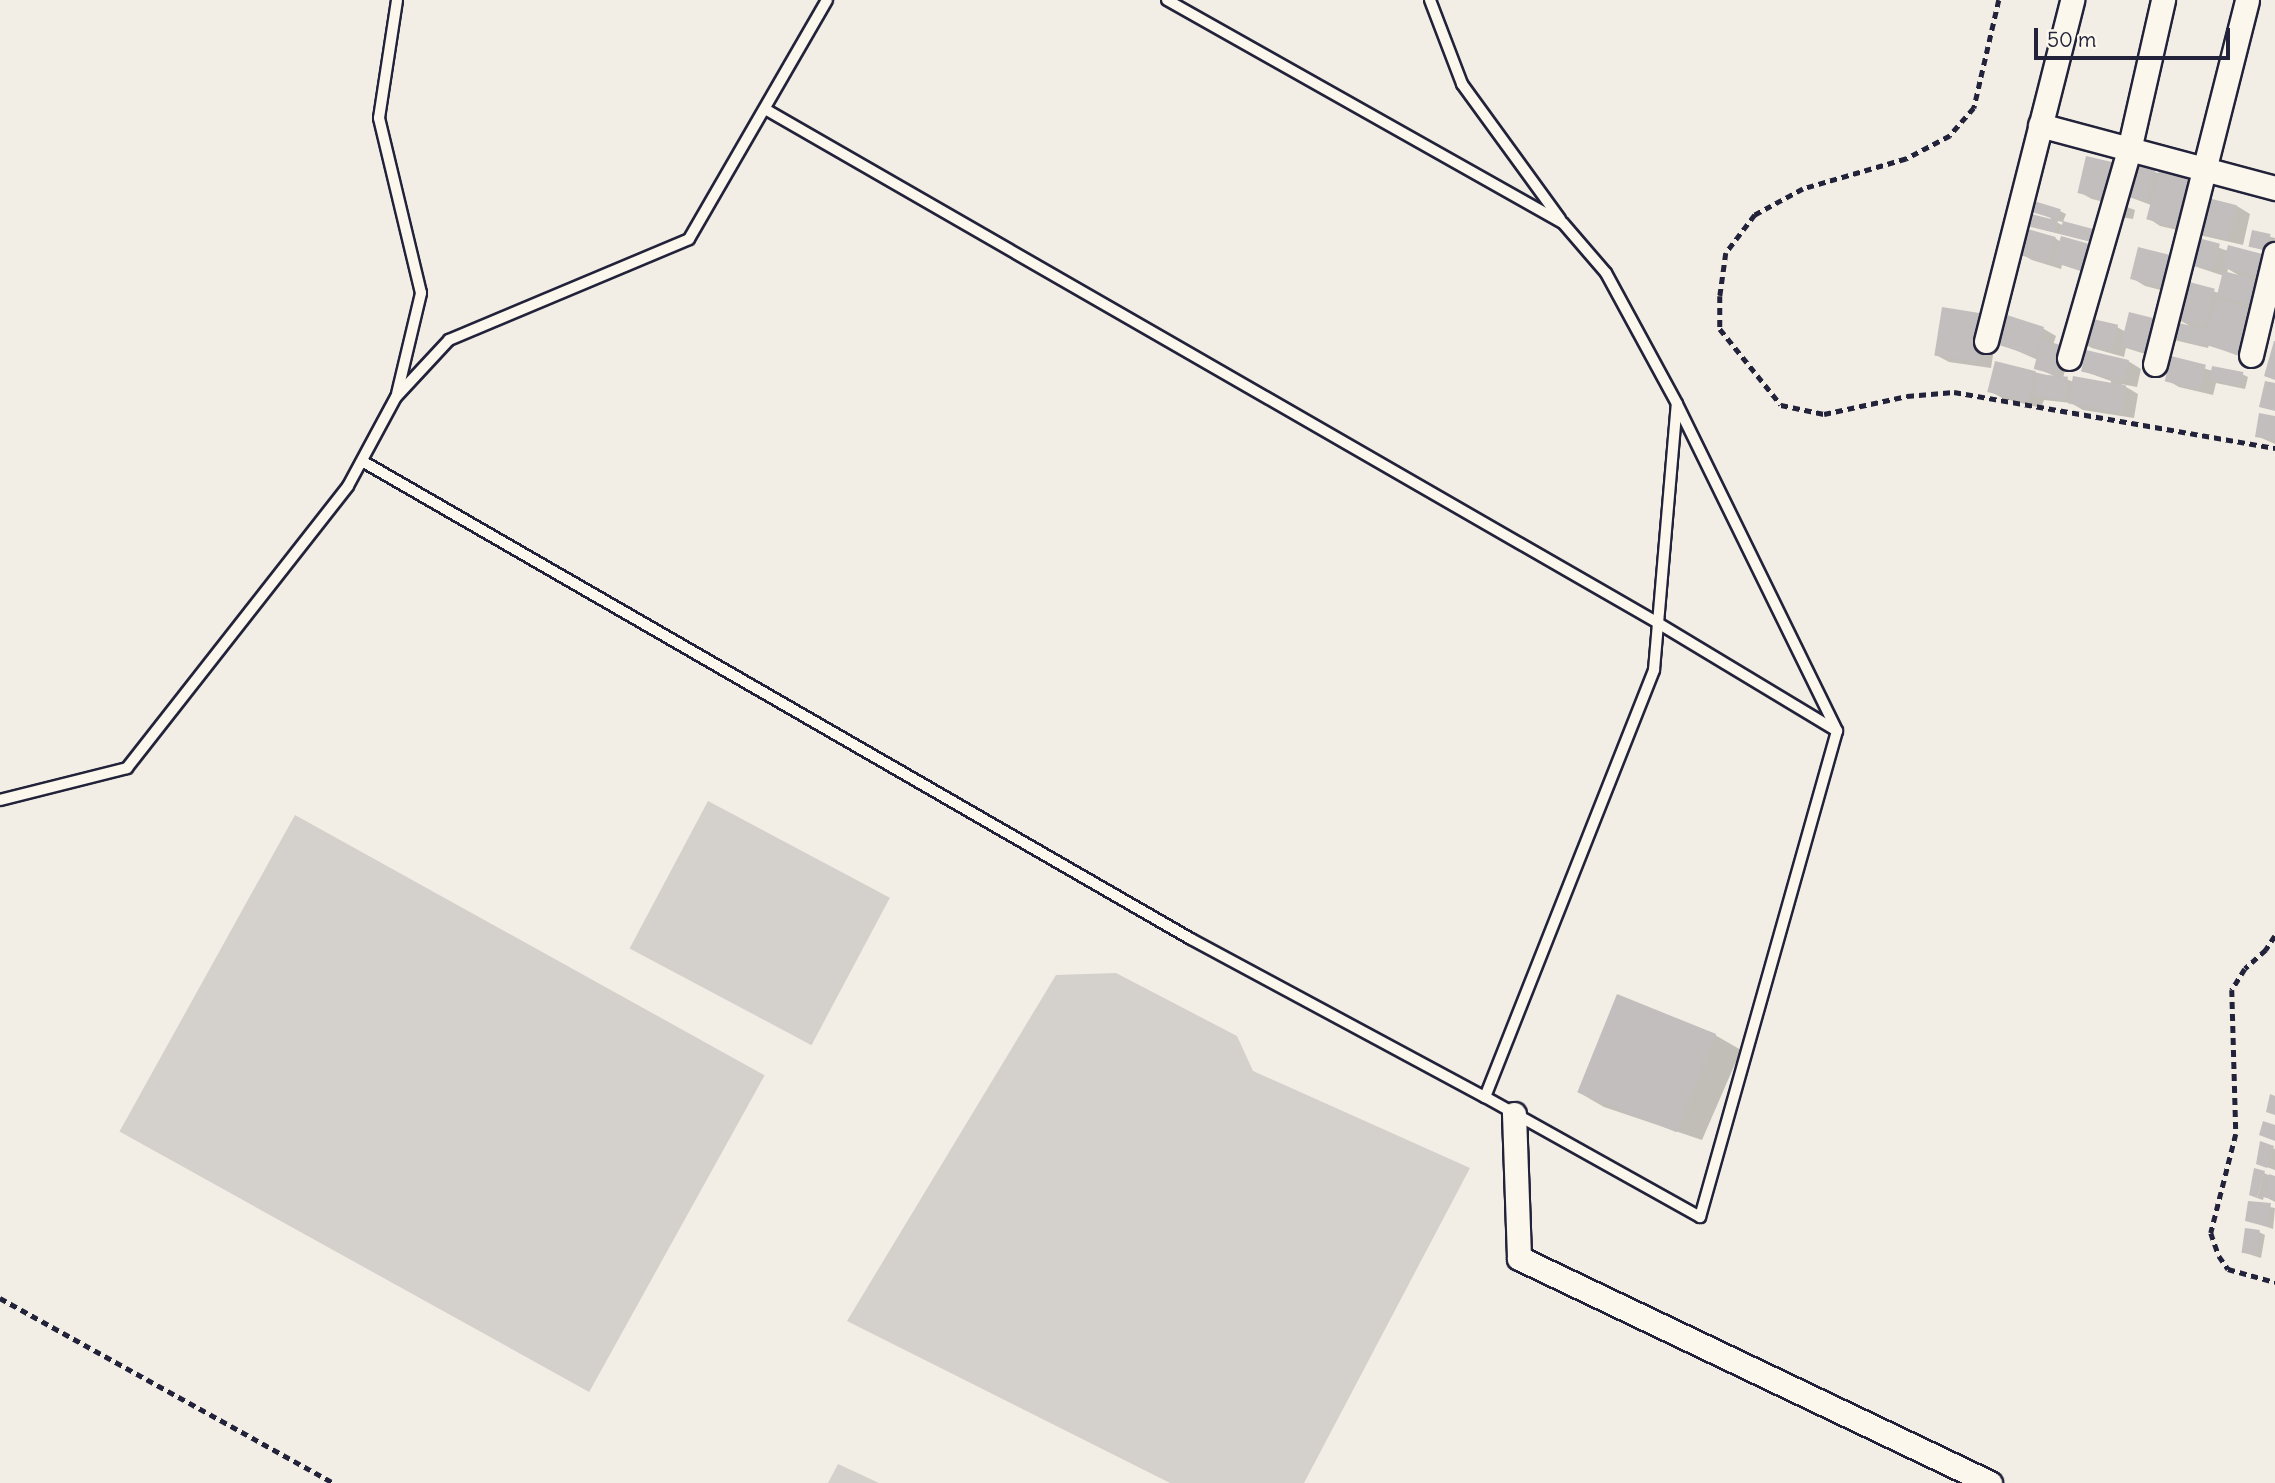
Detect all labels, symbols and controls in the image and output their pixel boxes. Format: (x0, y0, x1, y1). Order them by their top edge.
scale bar (2037, 14, 2233, 58)
text: 50 m (2047, 26, 2096, 53)

